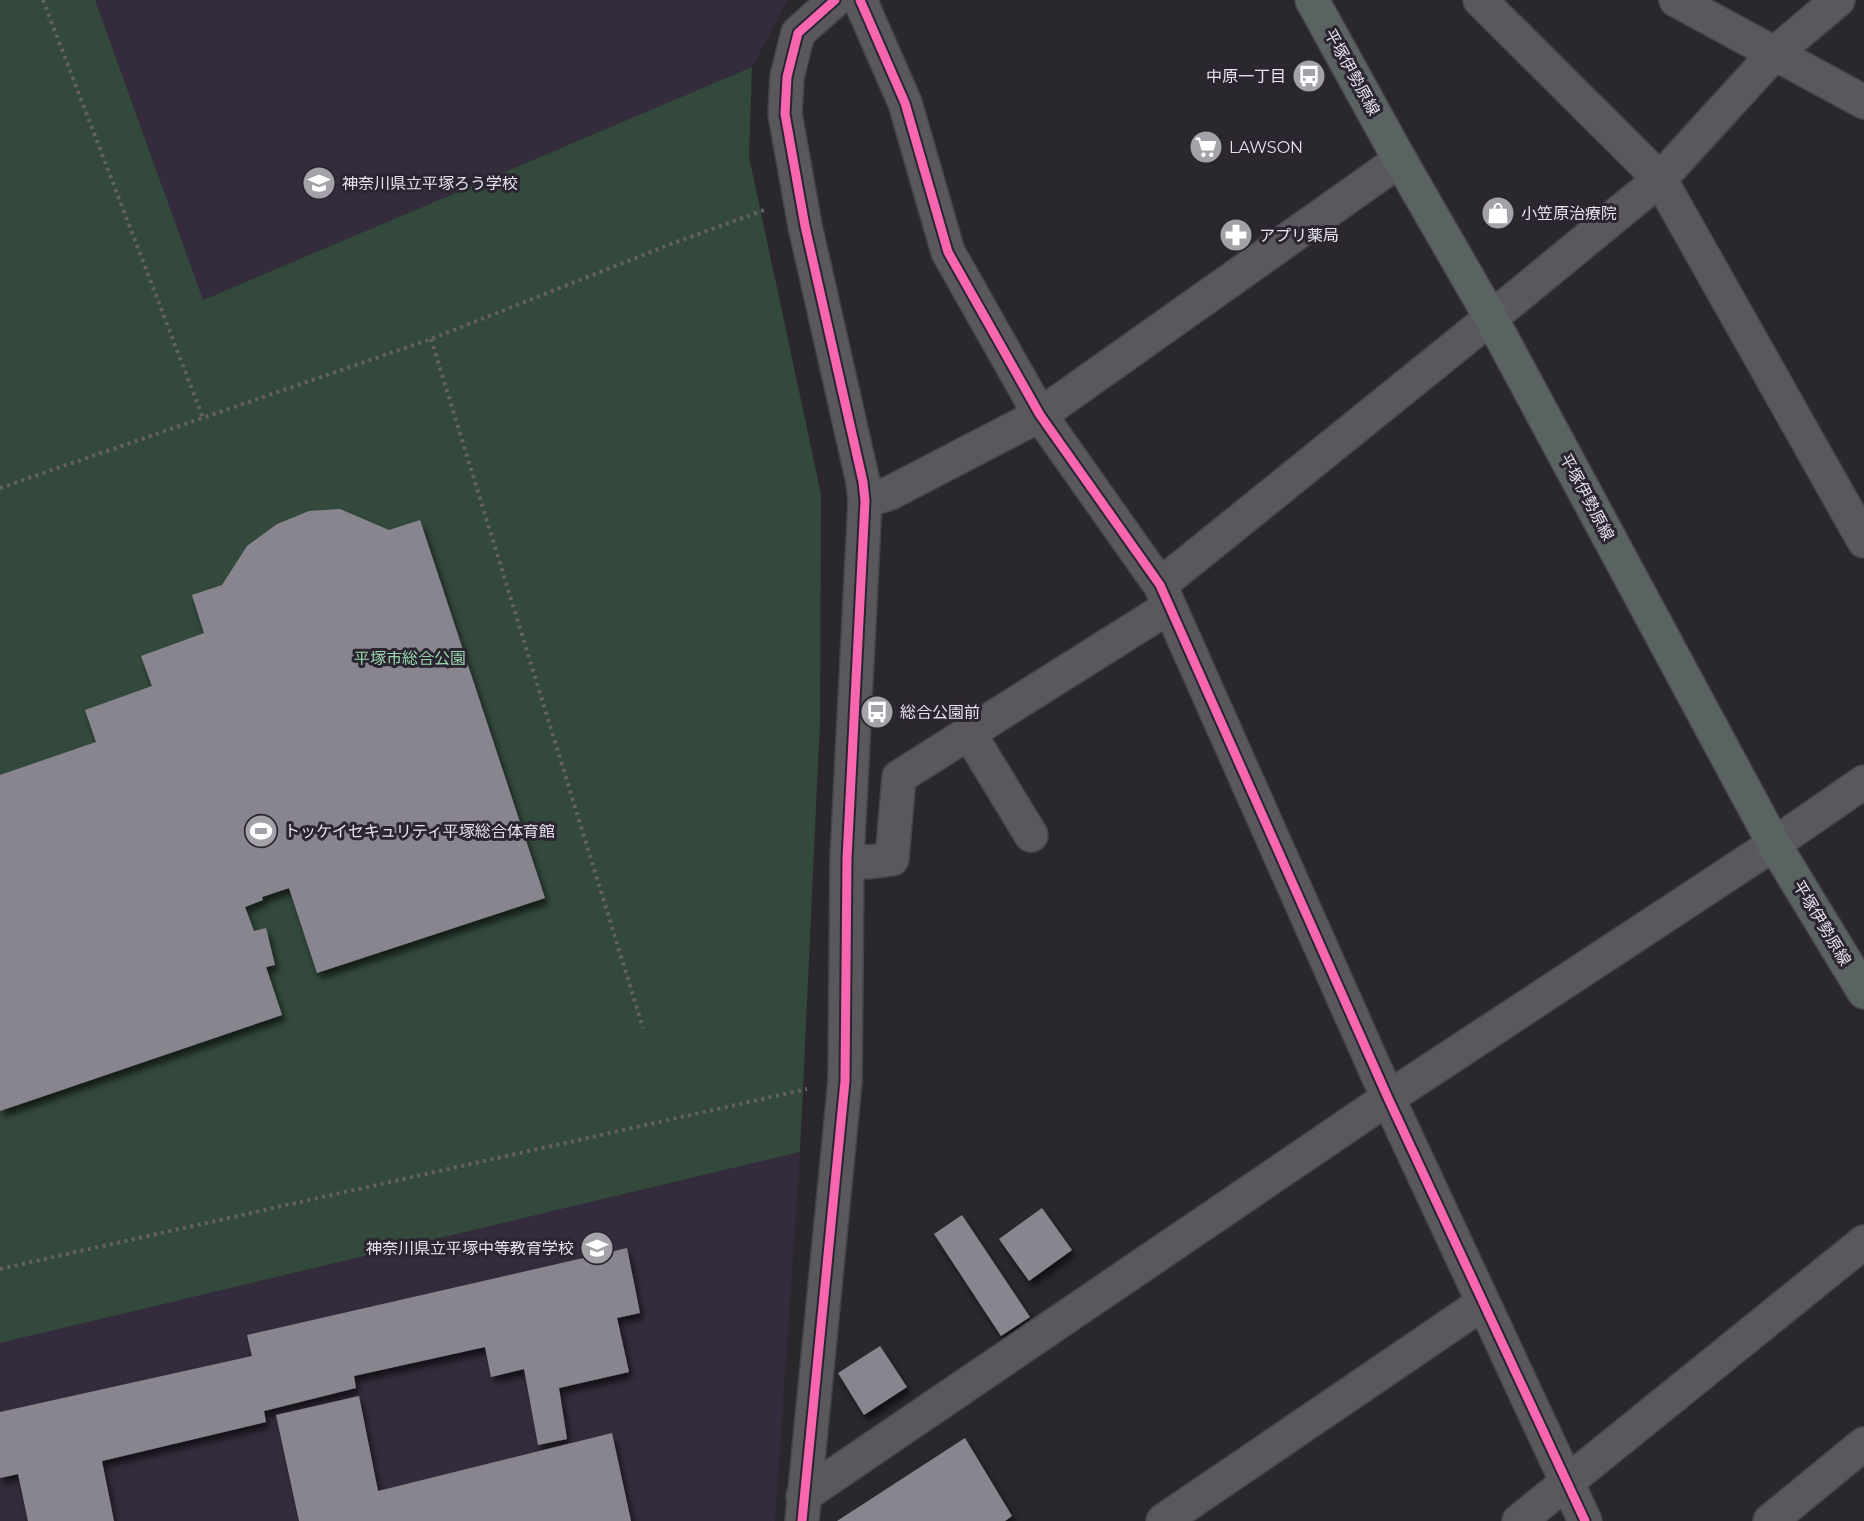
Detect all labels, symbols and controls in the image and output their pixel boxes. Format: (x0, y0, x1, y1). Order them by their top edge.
street label: 平塚伊勢原線 (1320, 25, 1384, 119)
bus stop icon: 中原一丁目 (1291, 58, 1327, 94)
place label: 中原一丁目 (1206, 67, 1286, 86)
supermarket icon: LAWSON (1188, 129, 1224, 165)
place label: LAWSON (1229, 138, 1303, 157)
school or university icon: 神奈川県立平塚ろう学校 (301, 165, 337, 201)
place label: 神奈川県立平塚ろう学校 (342, 174, 518, 193)
shop icon: 小笠原治療院 (1480, 195, 1516, 231)
place label: 小笠原治療院 (1521, 204, 1617, 223)
pharmacy icon: アプリ薬局 (1218, 217, 1254, 253)
place label: アプリ薬局 (1259, 226, 1339, 245)
street label: 平塚伊勢原線 (1556, 450, 1618, 544)
park label: 平塚市総合公園 (354, 649, 466, 668)
bus stop icon: 総合公園前 (859, 694, 895, 730)
place label: 総合公園前 (900, 703, 980, 722)
sports icon: トッケイセキュリティ平塚総合体育館 (243, 813, 279, 849)
place label: トッケイセキュリティ平塚総合体育館 (284, 822, 555, 841)
street label: 平塚伊勢原線 (1789, 877, 1855, 969)
school or university icon: 神奈川県立平塚中等教育学校 (579, 1230, 615, 1266)
place label: 神奈川県立平塚中等教育学校 (366, 1239, 574, 1258)

